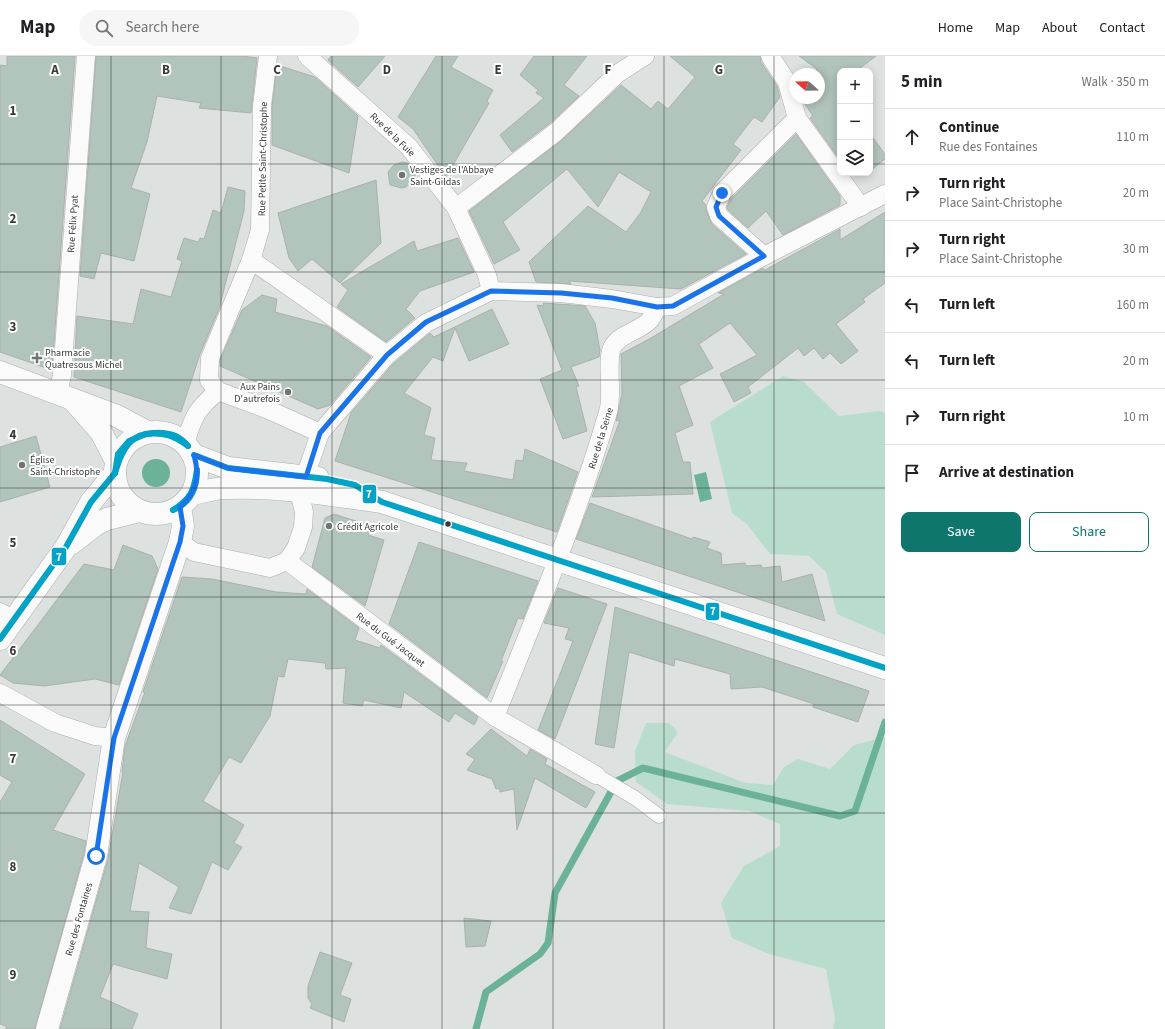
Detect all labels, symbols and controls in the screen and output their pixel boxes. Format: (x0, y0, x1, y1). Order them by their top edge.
search box (79, 10, 359, 46)
text: Map (20, 14, 55, 41)
icon: search (93, 17, 115, 39)
text: Search here (125, 17, 199, 38)
text: Home (938, 18, 973, 38)
text: Map (995, 18, 1020, 38)
text: About (1042, 18, 1077, 38)
text: Contact (1099, 18, 1145, 38)
text: A (50, 61, 59, 79)
text: B (162, 61, 170, 79)
text: C (273, 61, 281, 79)
text: D (383, 61, 391, 79)
text: E (494, 61, 502, 79)
text: F (605, 61, 612, 79)
text: G (715, 61, 723, 79)
north arrow (789, 68, 825, 104)
map controls (837, 68, 873, 176)
button: + (837, 68, 873, 104)
text: 5 min (901, 70, 942, 94)
text: Walk · 350 m (1081, 73, 1149, 91)
text: 1 (10, 102, 17, 120)
street label: Rue Petite Saint-Christophe (255, 102, 271, 216)
button: − (837, 104, 873, 140)
street label: Rue de la Fuie (367, 110, 418, 160)
text: Continue (939, 117, 999, 138)
icon: ahead (901, 126, 923, 148)
text: 110 m (1116, 128, 1149, 146)
text: Rue des Fontaines (939, 138, 1038, 156)
button: layers (837, 140, 873, 176)
place label: Vestiges de l'Abbaye Saint-Gildas (410, 163, 494, 189)
marker: Vestiges de l'Abbaye Saint-Gildas (397, 170, 407, 180)
text: Turn right (939, 173, 1005, 194)
icon: right (901, 182, 923, 204)
route end (713, 184, 731, 202)
text: 20 m (1123, 184, 1149, 202)
street label: Rue Félix Pyat (64, 194, 82, 253)
text: Place Saint-Christophe (939, 194, 1062, 212)
text: 2 (10, 210, 17, 228)
text: Turn right (939, 229, 1005, 250)
icon: right (901, 238, 923, 260)
text: 30 m (1123, 240, 1149, 258)
text: Place Saint-Christophe (939, 250, 1062, 268)
icon: left (901, 294, 923, 316)
text: Turn left (939, 294, 995, 315)
text: 160 m (1116, 296, 1149, 314)
text: 3 (10, 318, 17, 336)
place label: Pharmacie Quatresous Michel (45, 346, 123, 372)
icon: left (901, 350, 923, 372)
text: Turn left (939, 350, 995, 371)
text: 20 m (1123, 352, 1149, 370)
marker: Pharmacie Quatresous Michel (32, 353, 42, 363)
place label: Aux Pains D'autrefois (234, 380, 280, 406)
marker: Aux Pains D'autrefois (283, 387, 293, 397)
street label: Rue de la Seine (585, 406, 617, 471)
icon: right (901, 406, 923, 428)
text: Turn right (939, 406, 1005, 427)
text: 10 m (1123, 408, 1149, 426)
text: 4 (10, 426, 17, 444)
place label: Église Saint-Christophe (30, 453, 100, 479)
marker: Église Saint-Christophe (17, 460, 27, 470)
icon: arrive (901, 462, 923, 484)
text: Arrive at destination (939, 462, 1074, 483)
line badge: 7 (362, 484, 377, 504)
text: 7 (366, 487, 372, 502)
button: Save (901, 512, 1021, 552)
button: Share (1029, 512, 1149, 552)
unlabelled marker (443, 519, 453, 529)
place label: Crédit Agricole (337, 520, 398, 534)
marker: Crédit Agricole (324, 521, 334, 531)
text: 5 (10, 534, 17, 552)
line badge: 7 (51, 547, 67, 566)
text: 7 (56, 550, 62, 565)
line badge: 7 (705, 602, 720, 621)
text: 7 (710, 604, 716, 619)
street label: Rue du Gué Jacquet (353, 609, 428, 671)
text: 6 (10, 642, 17, 660)
text: 7 (10, 750, 17, 768)
route start (87, 847, 105, 865)
text: 8 (10, 858, 17, 876)
street label: Rue des Fontaines (62, 881, 96, 958)
text: 9 (10, 966, 17, 984)

